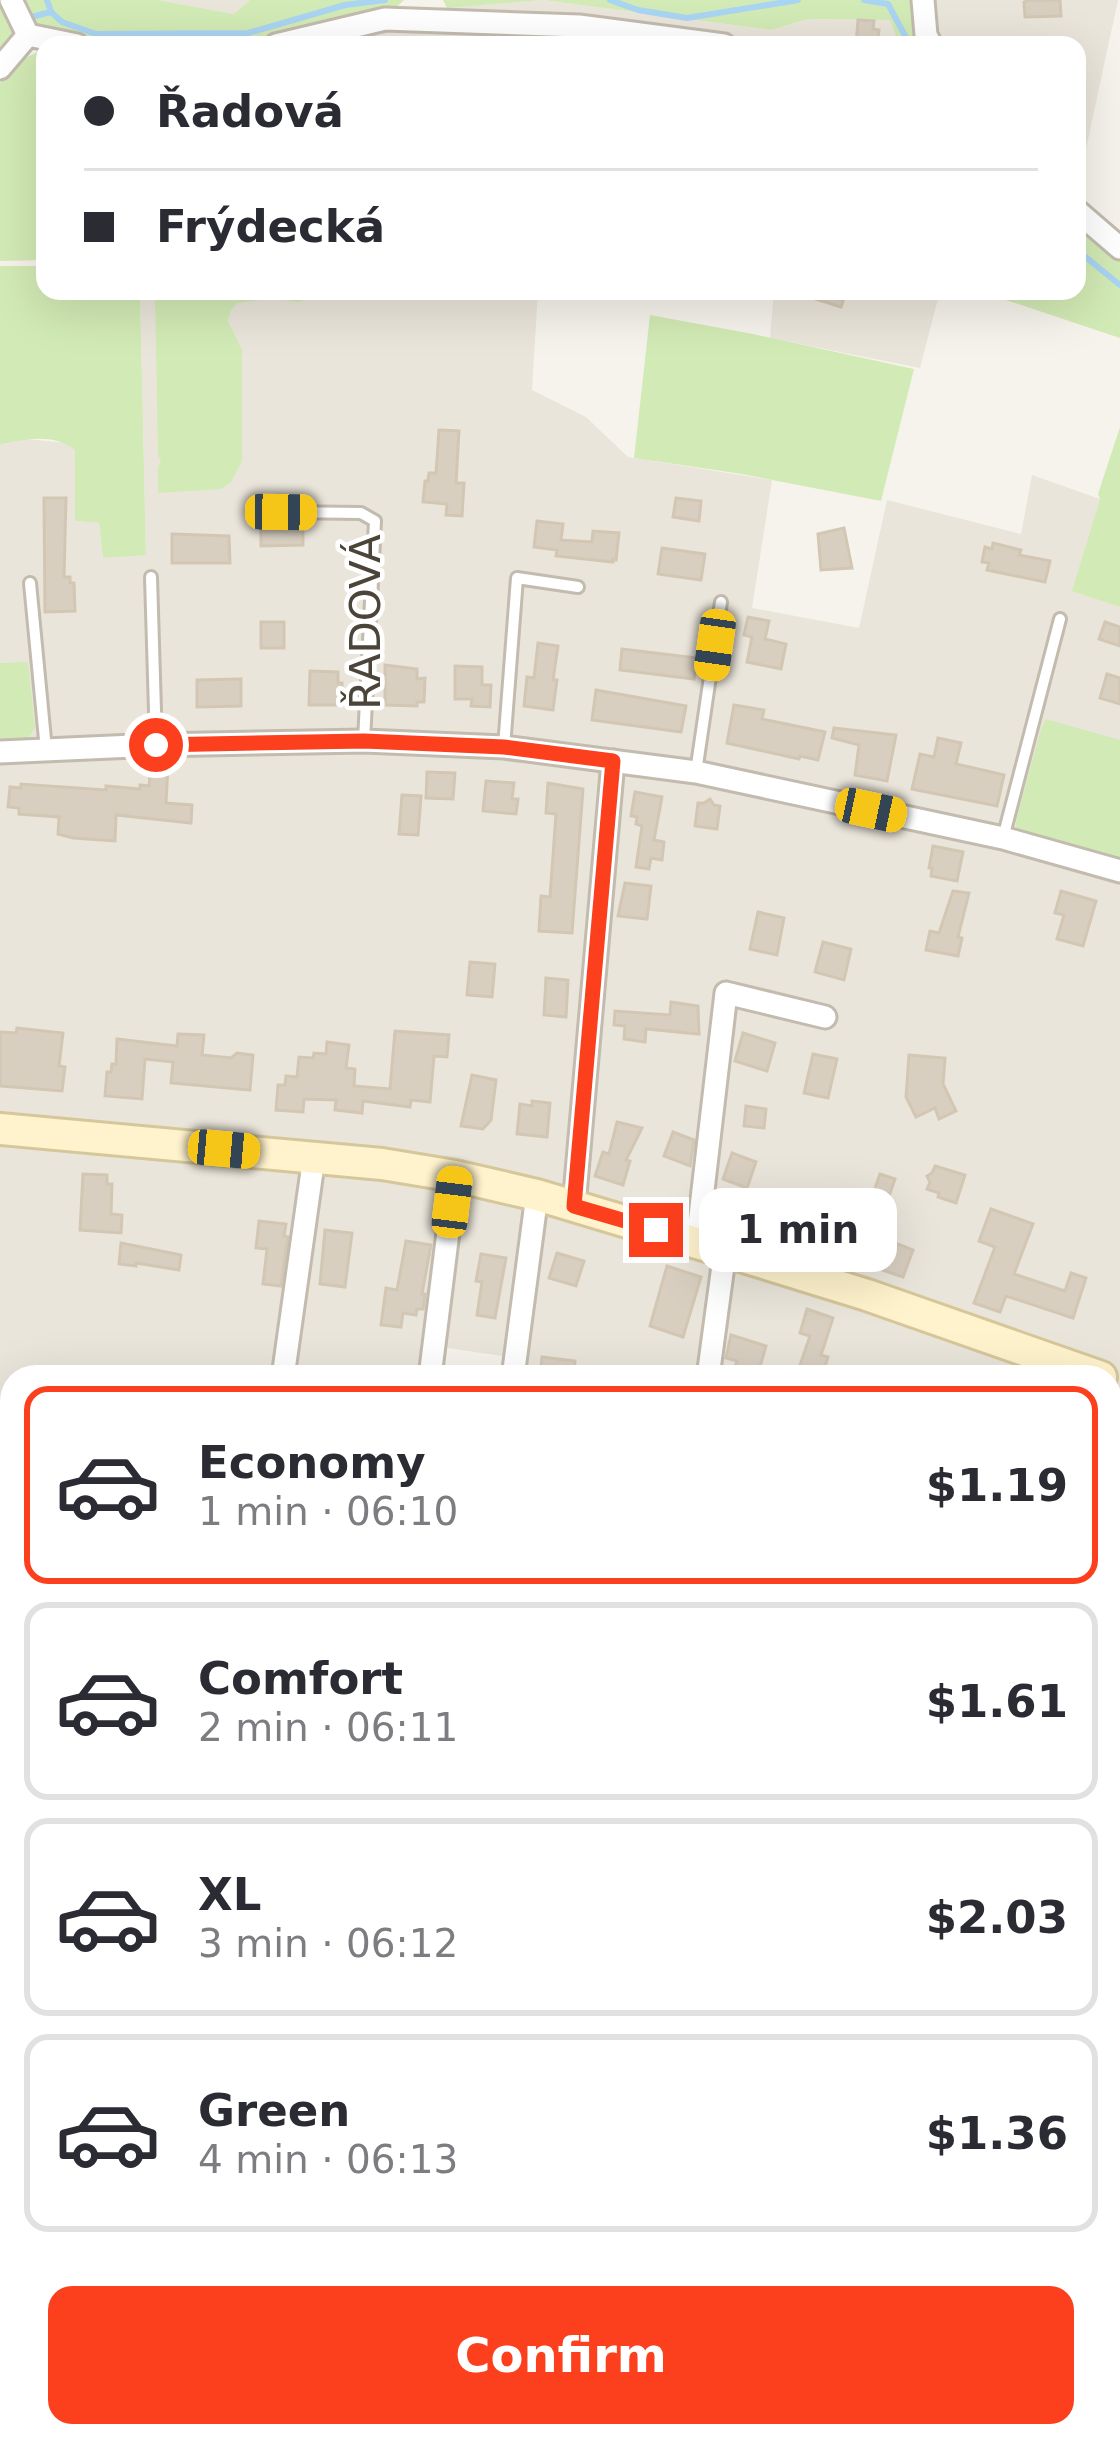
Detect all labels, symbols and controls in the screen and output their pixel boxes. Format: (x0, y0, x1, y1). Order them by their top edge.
text: Řadová (156, 85, 344, 138)
text: Frýdecká (156, 200, 385, 253)
car (245, 493, 317, 531)
street label: ŘADOVÁ (340, 534, 390, 710)
car (692, 607, 738, 683)
route start (129, 718, 183, 772)
car (832, 785, 910, 835)
car (187, 1128, 261, 1170)
car (430, 1164, 474, 1240)
callout: 1 min (698, 1188, 896, 1272)
route end (629, 1203, 683, 1257)
text: 1 min (737, 1207, 859, 1252)
icon: car (54, 1431, 162, 1539)
text: Economy (198, 1436, 426, 1489)
text: $1.19 (926, 1459, 1068, 1512)
text: 1 min · 06:10 (198, 1489, 458, 1534)
icon: car (54, 1647, 162, 1755)
text: Comfort (198, 1652, 403, 1705)
text: $1.61 (926, 1675, 1068, 1728)
text: 2 min · 06:11 (198, 1705, 458, 1750)
icon: car (54, 1863, 162, 1971)
text: XL (198, 1868, 261, 1921)
text: $2.03 (926, 1891, 1068, 1944)
text: 3 min · 06:12 (198, 1921, 458, 1966)
icon: car (54, 2079, 162, 2187)
text: Green (198, 2084, 350, 2137)
text: $1.36 (926, 2107, 1068, 2160)
text: 4 min · 06:13 (198, 2137, 458, 2182)
button: Confirm (48, 2286, 1074, 2424)

